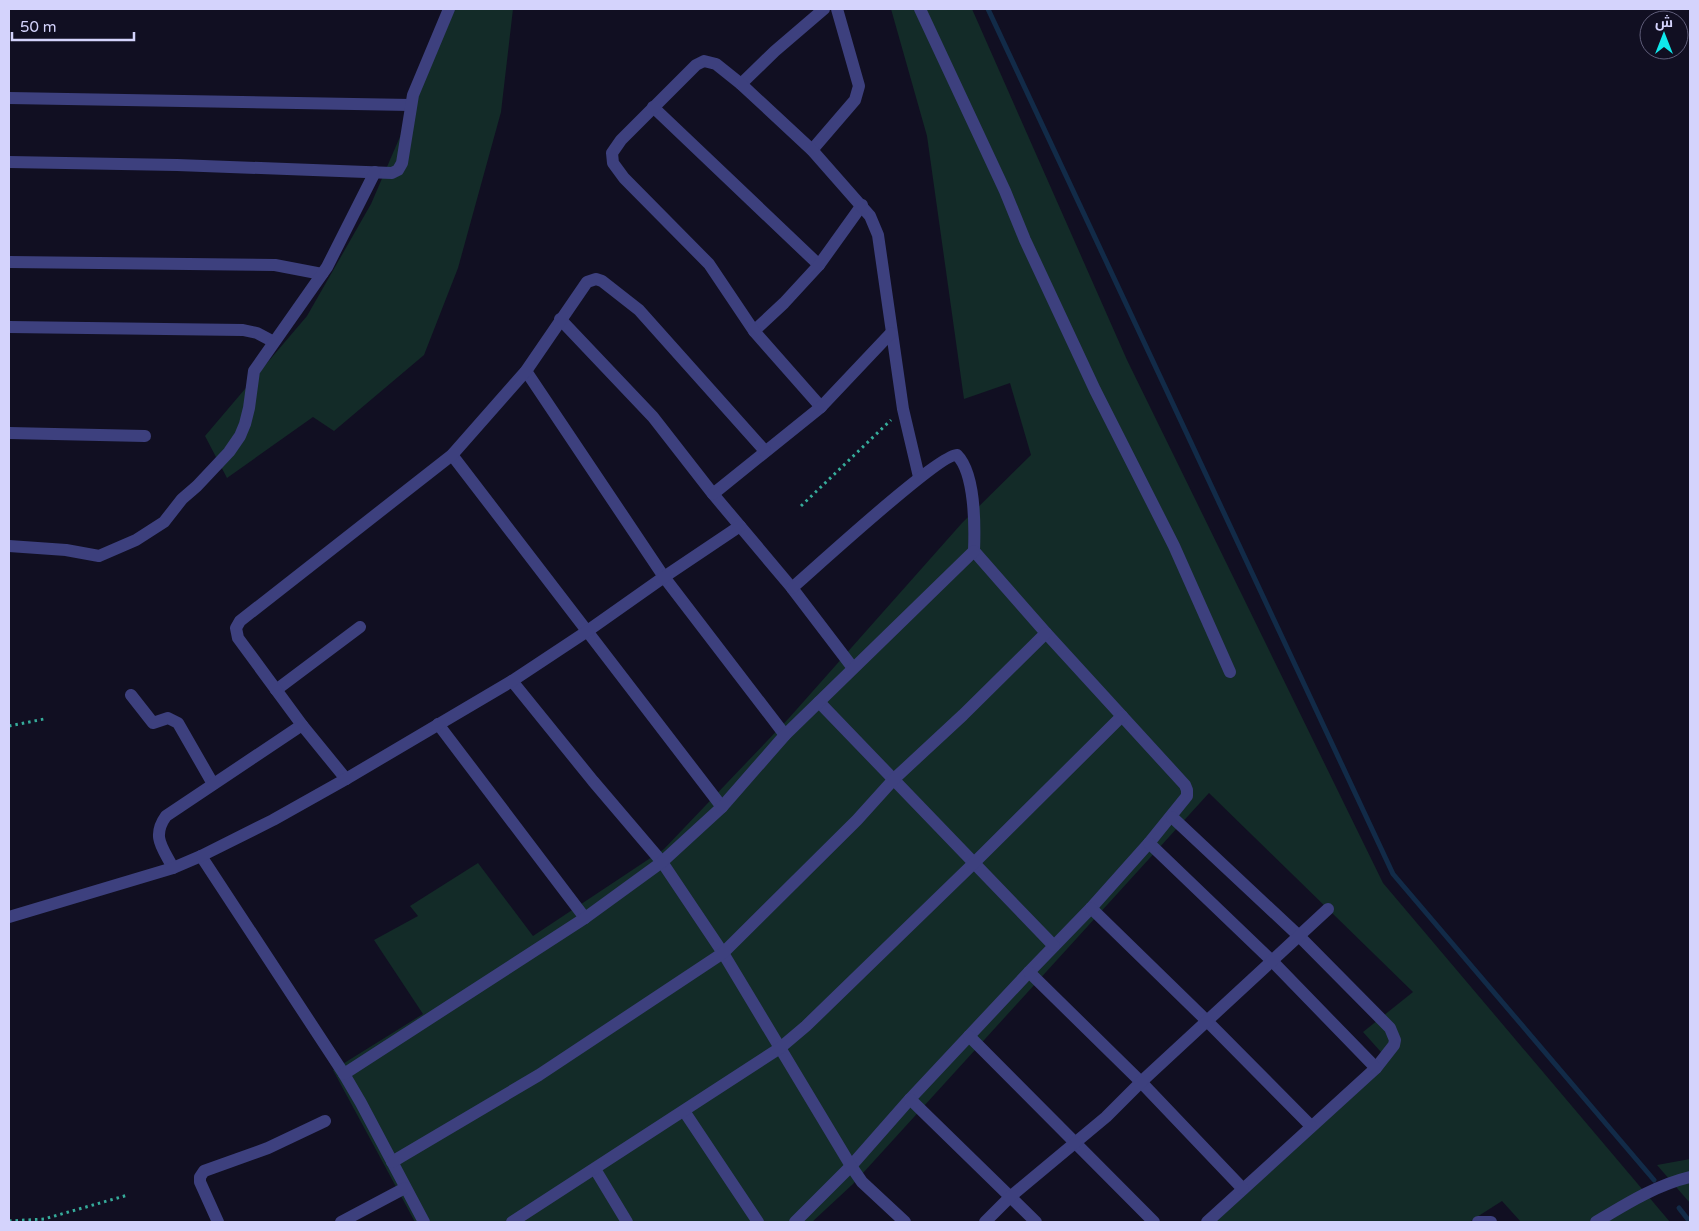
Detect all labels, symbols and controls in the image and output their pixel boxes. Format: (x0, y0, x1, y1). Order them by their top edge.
scale bar (12, 10, 135, 42)
north arrow (1639, 10, 1689, 60)
text: ش (1655, 14, 1673, 31)
text: 50 m (20, 18, 57, 36)

